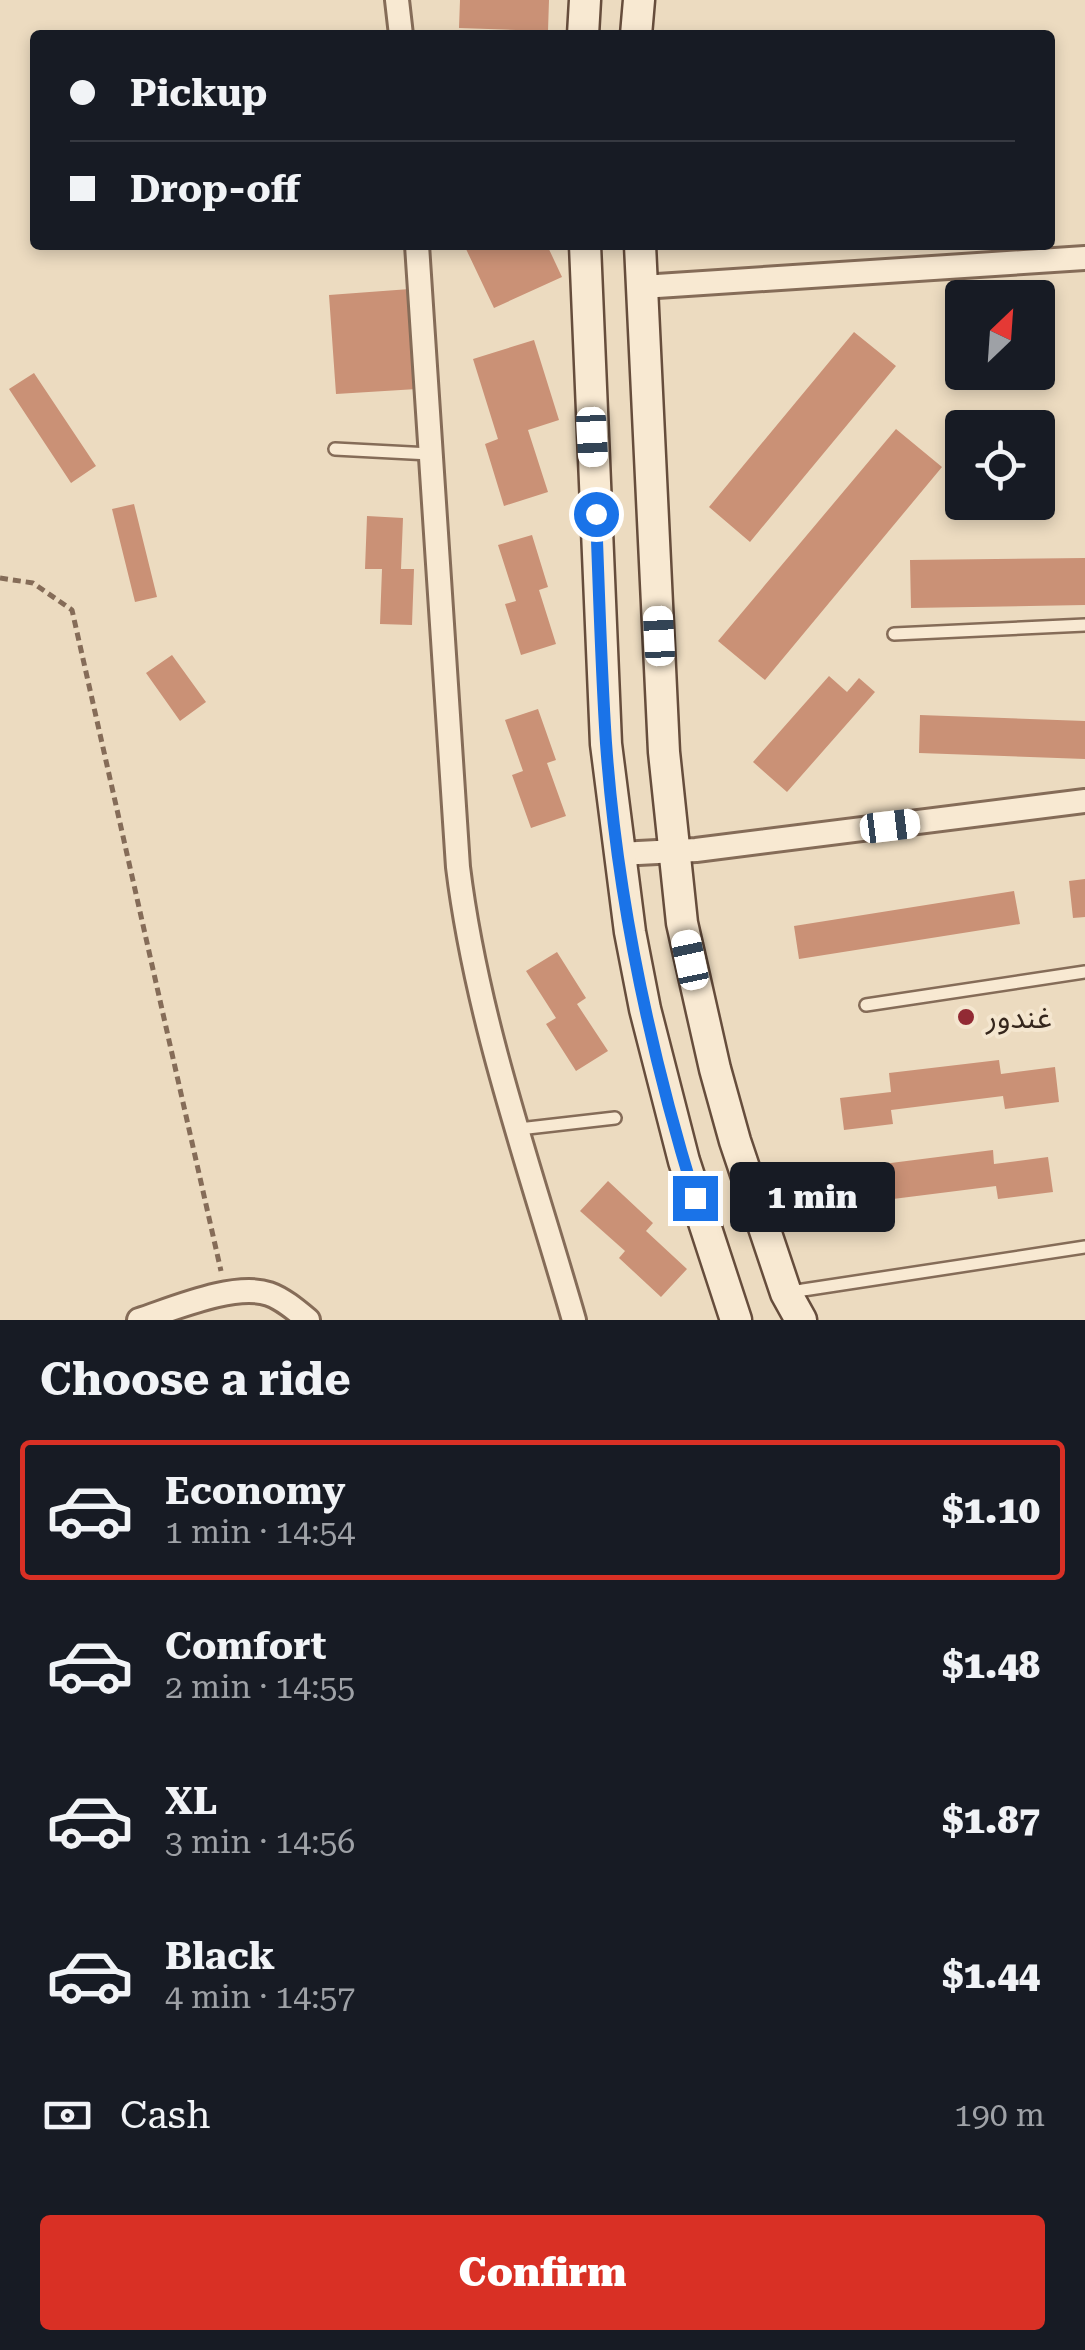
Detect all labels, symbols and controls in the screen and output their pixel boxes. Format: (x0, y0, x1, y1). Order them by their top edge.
text: Pickup (130, 71, 267, 115)
text: Drop-off (130, 167, 300, 211)
north arrow (945, 280, 1055, 390)
map controls (945, 280, 1055, 520)
car (575, 406, 609, 468)
button: locate (945, 410, 1055, 520)
route start (574, 492, 619, 537)
car (642, 605, 676, 667)
car (858, 807, 922, 845)
car (669, 928, 711, 992)
place label: غندور (985, 1000, 1052, 1035)
marker: غندور (955, 1006, 977, 1028)
callout: 1 min (730, 1163, 895, 1233)
route end (673, 1176, 718, 1221)
text: 1 min (768, 1178, 857, 1216)
text: Choose a ride (40, 1353, 351, 1406)
icon: car (45, 1465, 135, 1555)
text: Economy (165, 1469, 345, 1513)
text: $1.10 (942, 1488, 1040, 1532)
text: 1 min · 14:54 (165, 1513, 355, 1551)
icon: car (45, 1620, 135, 1710)
text: Comfort (165, 1624, 326, 1668)
text: $1.48 (942, 1643, 1040, 1687)
text: 2 min · 14:55 (165, 1668, 355, 1706)
icon: car (45, 1775, 135, 1865)
text: XL (165, 1779, 217, 1823)
text: $1.87 (942, 1798, 1040, 1842)
text: 3 min · 14:56 (165, 1823, 355, 1861)
icon: car (45, 1930, 135, 2020)
text: Black (165, 1934, 275, 1978)
text: $1.44 (942, 1953, 1040, 1997)
text: 4 min · 14:57 (165, 1978, 355, 2016)
icon: cash (40, 2088, 95, 2143)
text: Cash (120, 2093, 210, 2137)
text: 190 m (954, 2096, 1045, 2134)
button: Confirm (40, 2215, 1045, 2330)

